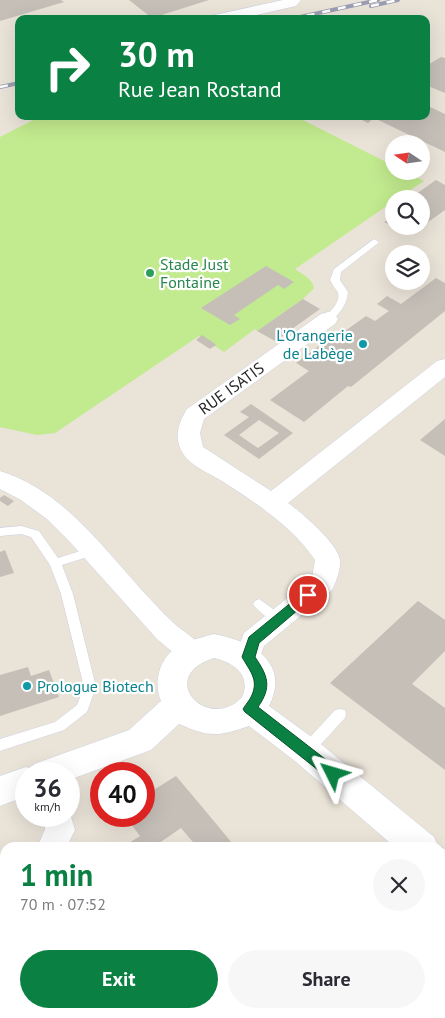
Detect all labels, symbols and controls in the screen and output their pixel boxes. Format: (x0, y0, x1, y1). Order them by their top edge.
text: 30 m (118, 31, 195, 77)
icon: right (35, 35, 100, 100)
text: Rue Jean Rostand (118, 75, 282, 103)
north arrow (385, 135, 430, 180)
map controls (385, 135, 430, 290)
button: search (385, 190, 430, 235)
button: layers (385, 245, 430, 290)
place label: Stade Just Fontaine (160, 254, 229, 292)
marker: Stade Just Fontaine (144, 267, 156, 279)
place label: L'Orangerie de Labège (276, 325, 353, 363)
marker: L'Orangerie de Labège (357, 338, 369, 350)
street label: RUE ISATIS (194, 357, 268, 419)
pin (287, 574, 329, 616)
icon: arrive (294, 581, 322, 609)
place label: Prologue Biotech (37, 676, 154, 696)
marker: Prologue Biotech (21, 680, 33, 692)
position arrow (306, 747, 358, 799)
speed limit sign: 40 (90, 762, 155, 827)
text: 36 (33, 772, 62, 804)
text: km/h (34, 799, 61, 814)
text: 1 min (20, 855, 93, 894)
button: close (373, 859, 425, 911)
text: 70 m · 07:52 (20, 894, 106, 914)
button: Exit (20, 950, 218, 1008)
button: Share (228, 950, 425, 1008)

